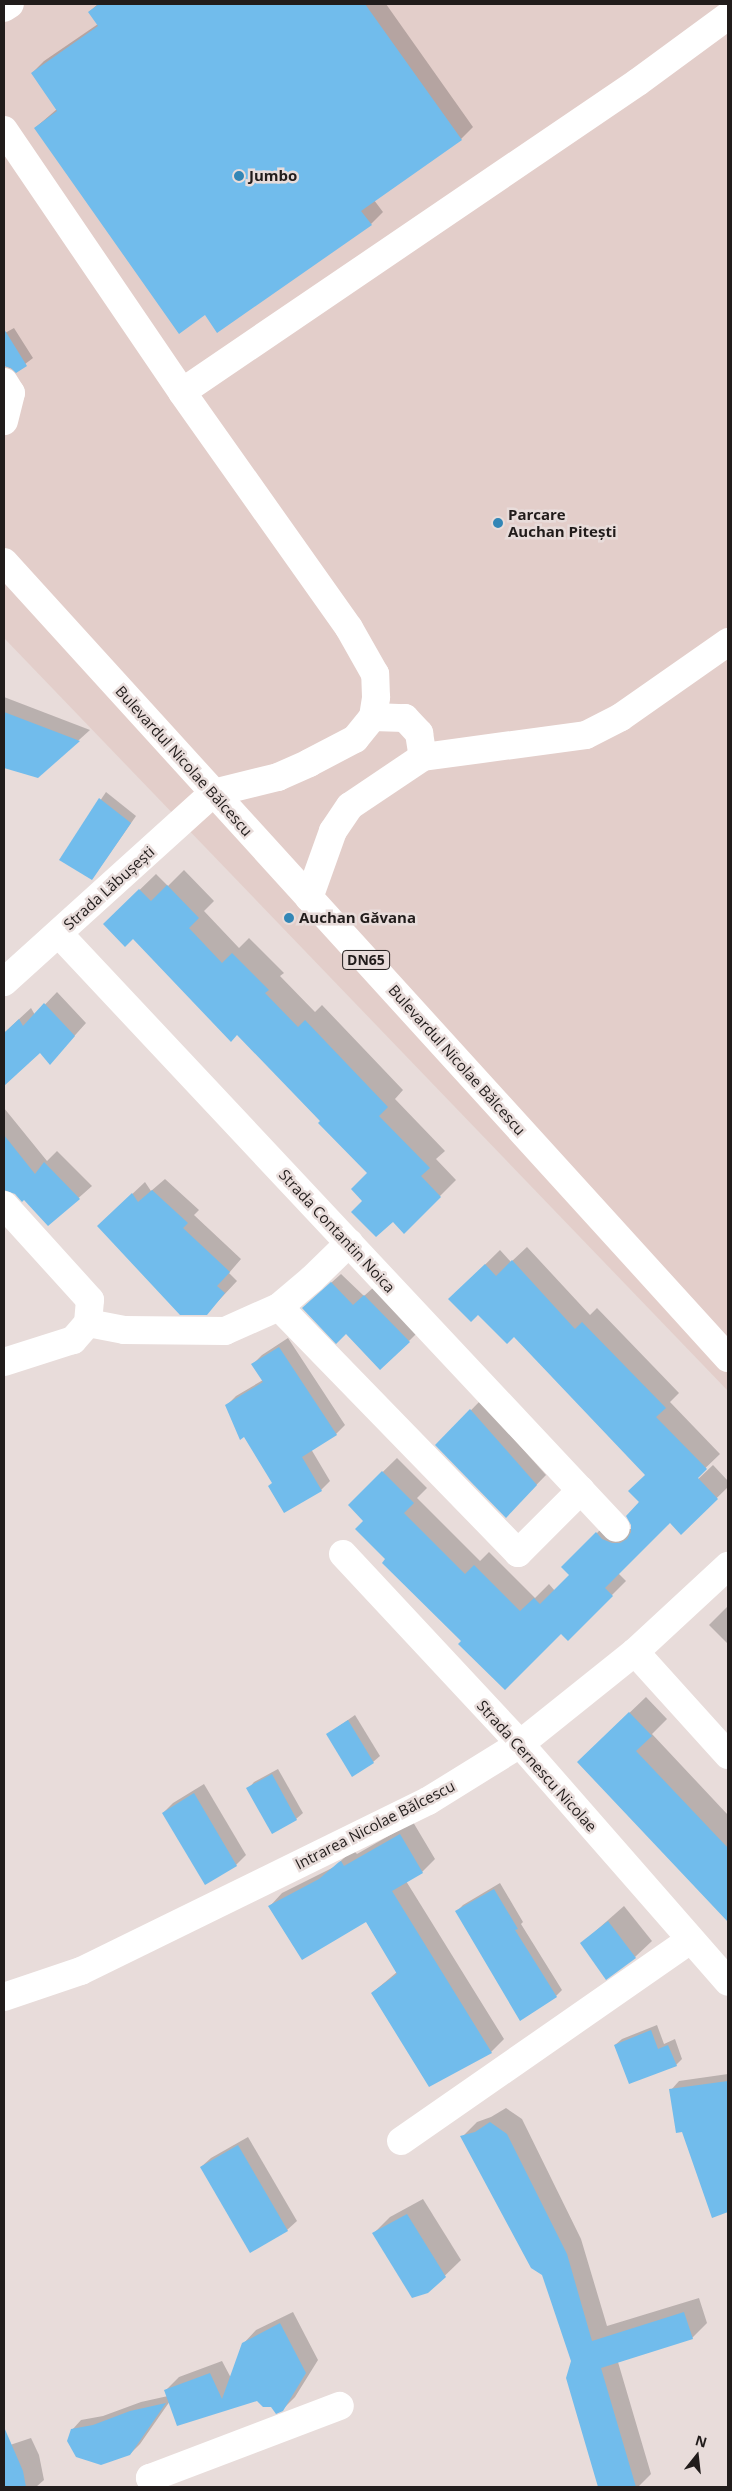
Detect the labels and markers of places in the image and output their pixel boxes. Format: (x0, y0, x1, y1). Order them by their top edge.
place label: Jumbo (249, 167, 297, 185)
marker: Jumbo (233, 170, 245, 182)
place label: Parcare Auchan Pitești (508, 505, 617, 540)
marker: Parcare Auchan Pitești (492, 517, 504, 529)
place label: Auchan Găvana (299, 909, 416, 927)
marker: Auchan Găvana (283, 912, 295, 924)

